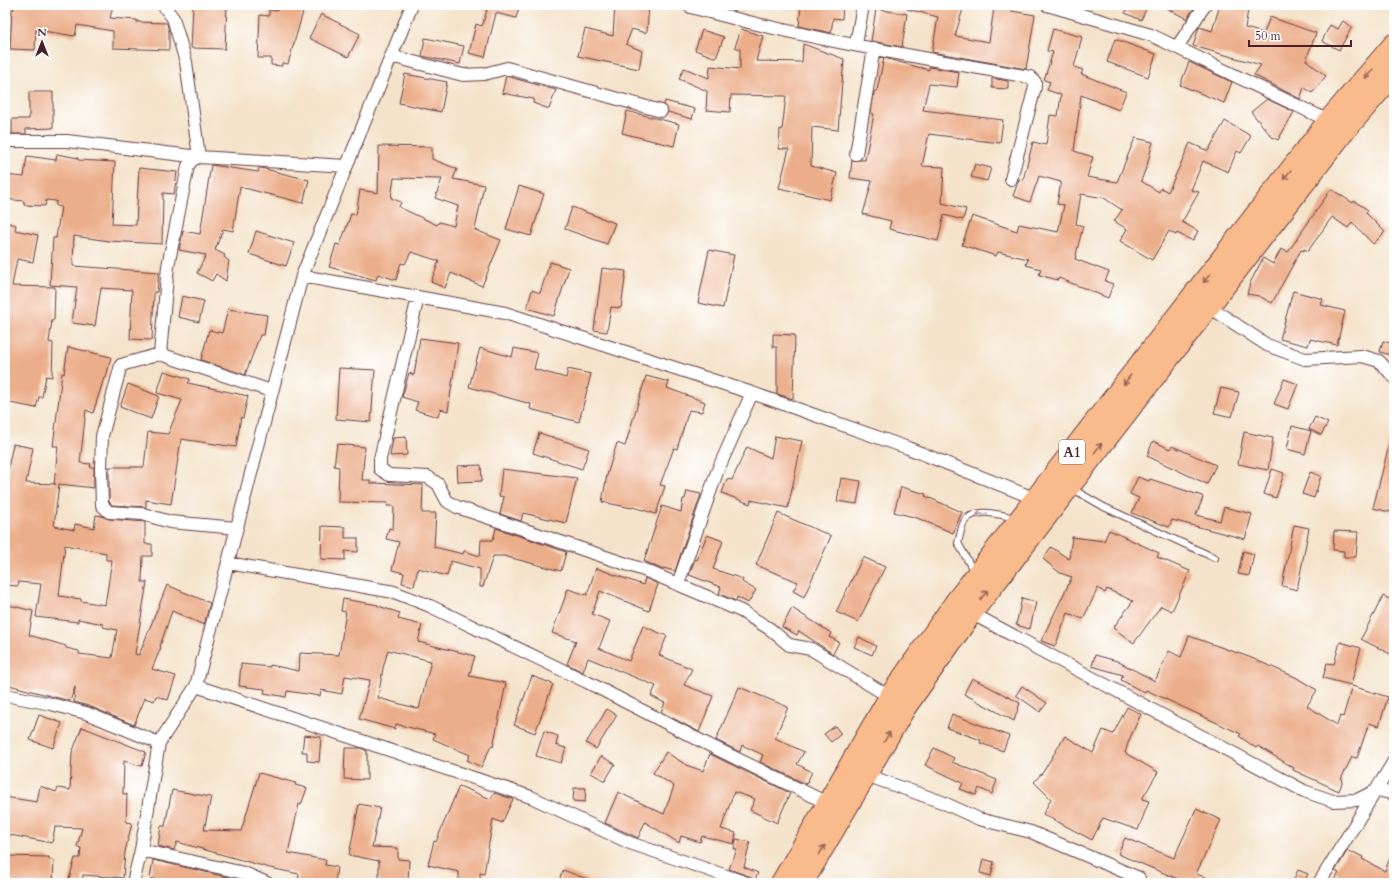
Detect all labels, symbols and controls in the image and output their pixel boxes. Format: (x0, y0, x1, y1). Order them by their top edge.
north arrow (22, 22, 62, 62)
scale bar (1249, 22, 1351, 48)
text: N (37, 25, 47, 40)
text: 50 m (1255, 28, 1282, 44)
one-way arrow (1364, 69, 1373, 80)
one-way arrow (1282, 170, 1291, 181)
one-way arrow (1202, 272, 1211, 283)
one-way arrow (1123, 375, 1131, 386)
road number: A1 (1059, 440, 1085, 464)
one-way arrow (1094, 443, 1103, 454)
one-way arrow (976, 510, 989, 518)
one-way arrow (980, 590, 988, 601)
one-way arrow (884, 731, 892, 743)
one-way arrow (818, 845, 826, 856)

